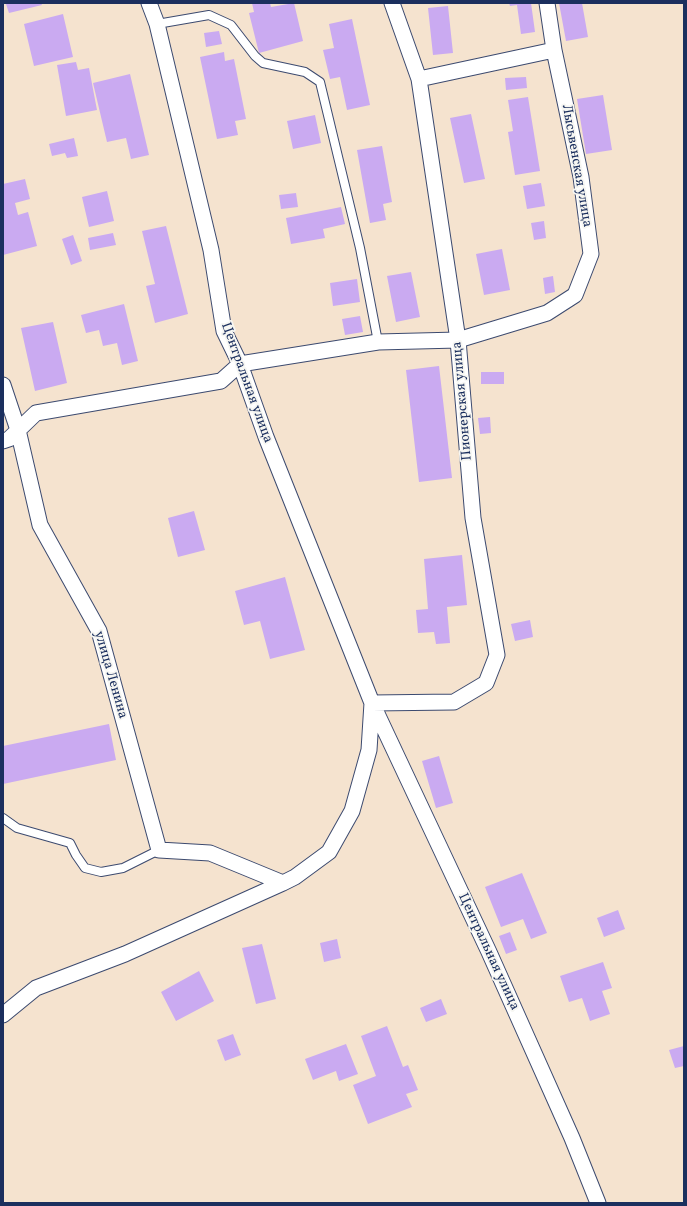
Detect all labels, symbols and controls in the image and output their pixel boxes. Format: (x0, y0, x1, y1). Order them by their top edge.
street label: Лысьвенская улица (557, 103, 595, 229)
street label: Центральная улица (216, 320, 276, 446)
street label: Пионерская улица (449, 341, 477, 461)
street label: улица Ленина (89, 629, 131, 721)
street label: Центральная улица (454, 891, 522, 1013)

